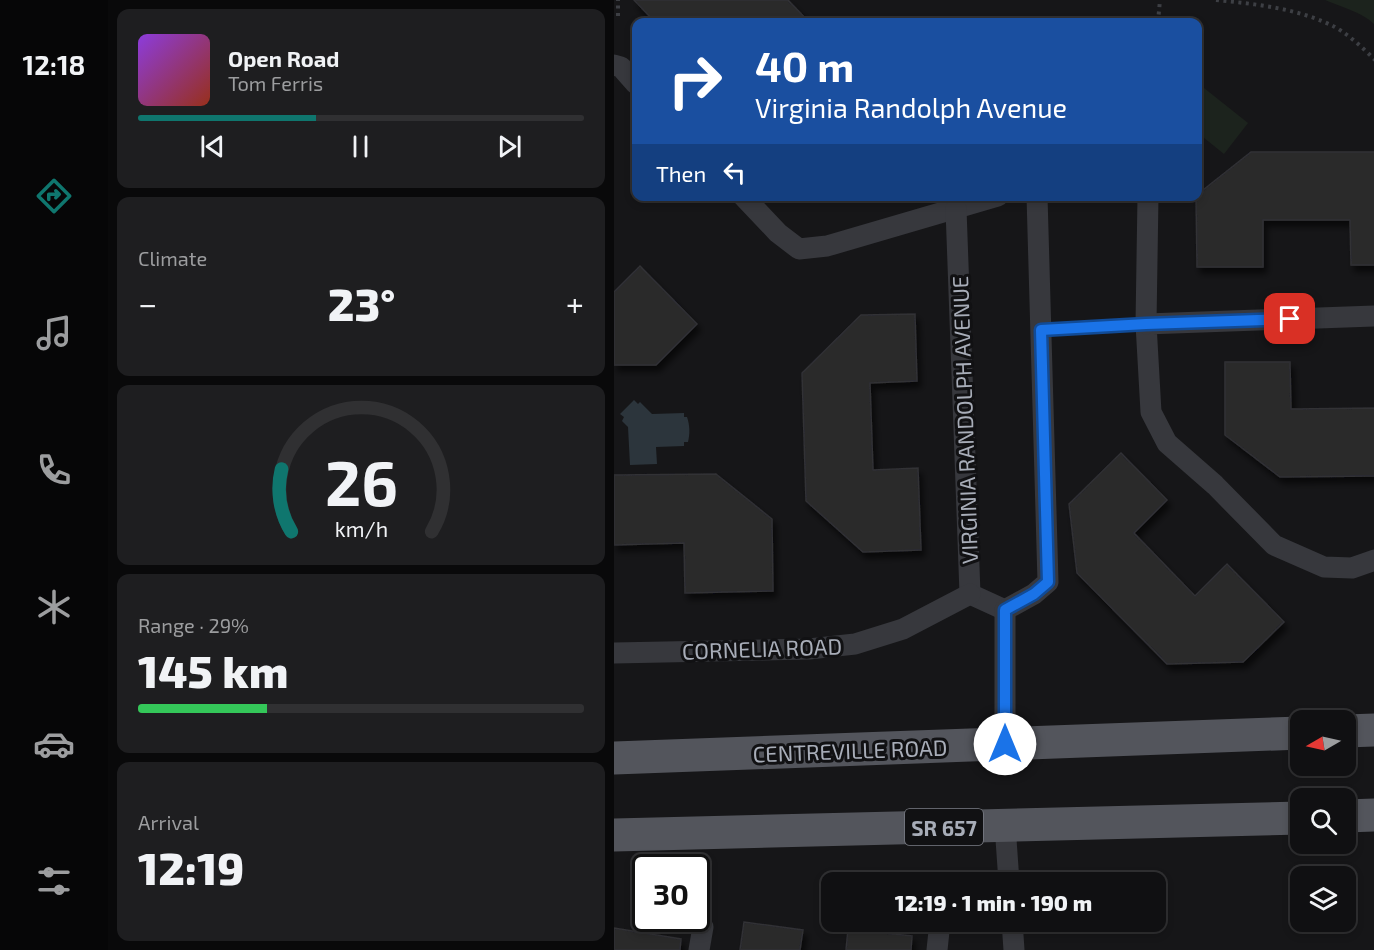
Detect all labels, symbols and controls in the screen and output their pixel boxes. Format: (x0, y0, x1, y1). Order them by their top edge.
text: 40 m (755, 40, 854, 90)
icon: right (656, 42, 734, 120)
text: Open Road (228, 45, 340, 71)
text: 12:18 (23, 48, 85, 80)
text: Tom Ferris (228, 71, 323, 95)
text: Virginia Randolph Avenue (755, 91, 1067, 123)
icon: previous (196, 130, 229, 163)
icon: pause (344, 130, 377, 163)
icon: next (493, 130, 526, 163)
icon: left (718, 156, 751, 189)
text: Then (656, 160, 706, 186)
icon: directions (33, 175, 75, 217)
text: Climate (138, 246, 207, 270)
street label: VIRGINIA RANDOLPH AVENUE (946, 275, 982, 565)
text: 23° (328, 276, 395, 330)
text: − (138, 283, 157, 323)
text: + (566, 283, 584, 323)
pin (1264, 293, 1315, 344)
icon: arrive (1273, 302, 1306, 335)
icon: music (33, 312, 75, 354)
text: 26 (324, 444, 398, 519)
icon: phone (33, 449, 75, 491)
text: km/h (334, 516, 388, 541)
icon: climate (33, 586, 75, 628)
text: Range · 29% (138, 613, 249, 637)
street label: CORNELIA ROAD (682, 632, 842, 664)
text: 145 km (138, 643, 288, 697)
north arrow (1290, 710, 1356, 776)
map controls (1290, 710, 1356, 932)
position arrow (973, 712, 1037, 776)
icon: car (33, 723, 75, 765)
street label: CENTREVILLE ROAD (752, 734, 948, 766)
button: search (1290, 788, 1356, 854)
road number: SR 657 (905, 809, 983, 845)
text: Arrival (138, 810, 199, 834)
text: 12:19 (138, 840, 244, 894)
speed limit sign: 30 (632, 854, 710, 932)
icon: filters (33, 860, 75, 902)
button: layers (1290, 866, 1356, 932)
text: 12:19 · 1 min · 190 m (895, 889, 1092, 915)

